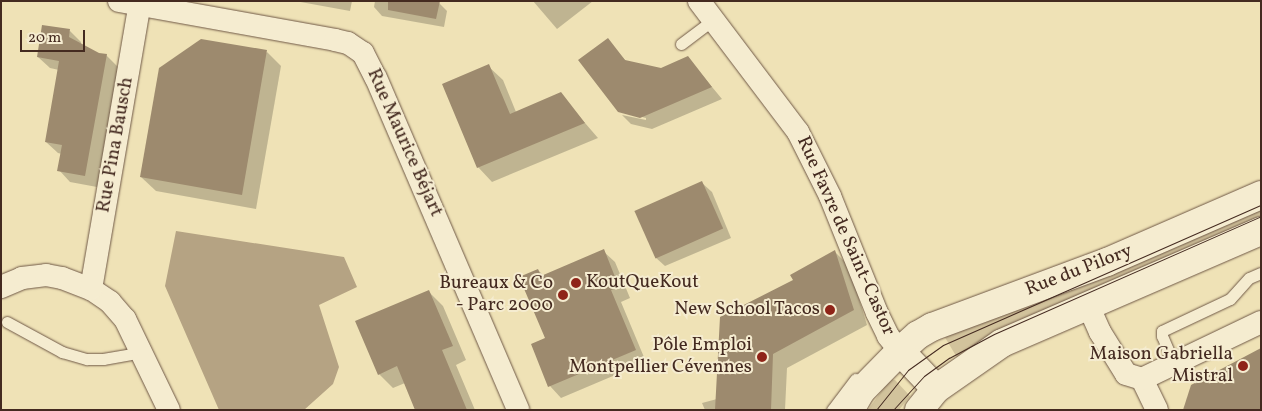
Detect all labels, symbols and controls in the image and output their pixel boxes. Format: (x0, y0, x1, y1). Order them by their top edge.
scale bar (22, 20, 88, 52)
text: 20 m (28, 28, 61, 49)
street label: Rue Maurice Béjart (361, 65, 447, 221)
street label: Rue Pina Bausch (93, 75, 139, 215)
street label: Rue Favre de Saint-Castor (791, 133, 899, 339)
street label: Rue du Pilory (1022, 240, 1136, 302)
place label: KoutQueKout (586, 272, 699, 294)
place label: Bureaux & Co - Parc 2000 (439, 273, 553, 317)
marker: KoutQueKout (570, 277, 582, 289)
marker: Bureaux & Co - Parc 2000 (557, 289, 569, 301)
place label: New School Tacos (673, 299, 820, 321)
marker: New School Tacos (824, 304, 836, 316)
place label: Pôle Emploi Montpellier Cévennes (569, 335, 752, 379)
place label: Maison Gabriella Mistral (1089, 344, 1233, 388)
marker: Pôle Emploi Montpellier Cévennes (756, 351, 768, 363)
marker: Maison Gabriella Mistral (1237, 360, 1249, 372)

